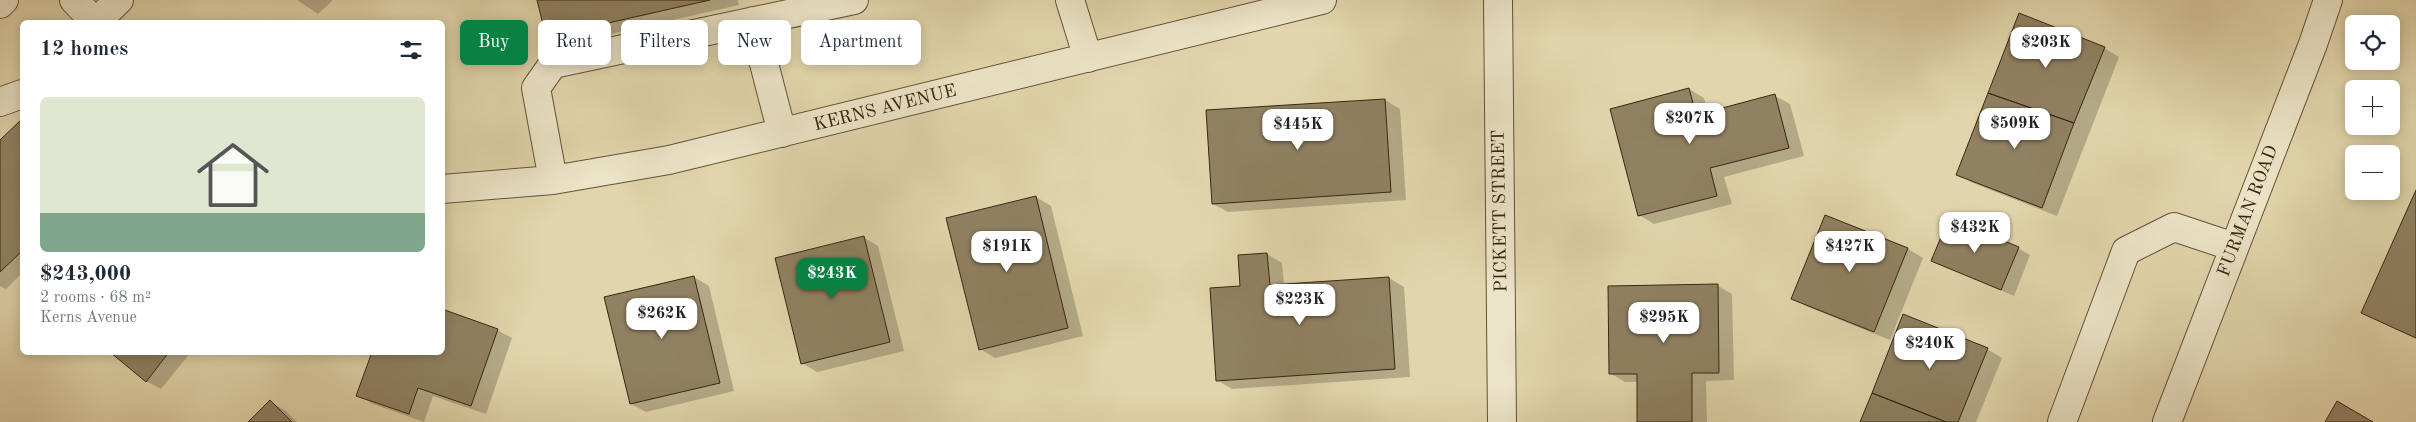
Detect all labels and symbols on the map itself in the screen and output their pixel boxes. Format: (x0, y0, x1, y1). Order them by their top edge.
pin: $203K (2011, 27, 2081, 69)
street label: KERNS AVENUE (812, 82, 958, 134)
pin: $207K (1655, 102, 1725, 145)
pin: $445K (1263, 108, 1333, 151)
pin: $509K (1980, 108, 2050, 150)
street label: PICKETT STREET (1490, 129, 1510, 293)
street label: FURMAN ROAD (2215, 143, 2281, 279)
pin: $432K (1940, 212, 2010, 254)
pin: $191K (972, 230, 1042, 273)
pin: $427K (1815, 230, 1885, 273)
pin: $243K (797, 258, 867, 300)
pin: $223K (1265, 284, 1335, 326)
pin: $262K (627, 298, 697, 340)
pin: $295K (1629, 302, 1699, 344)
pin: $240K (1895, 328, 1965, 370)

